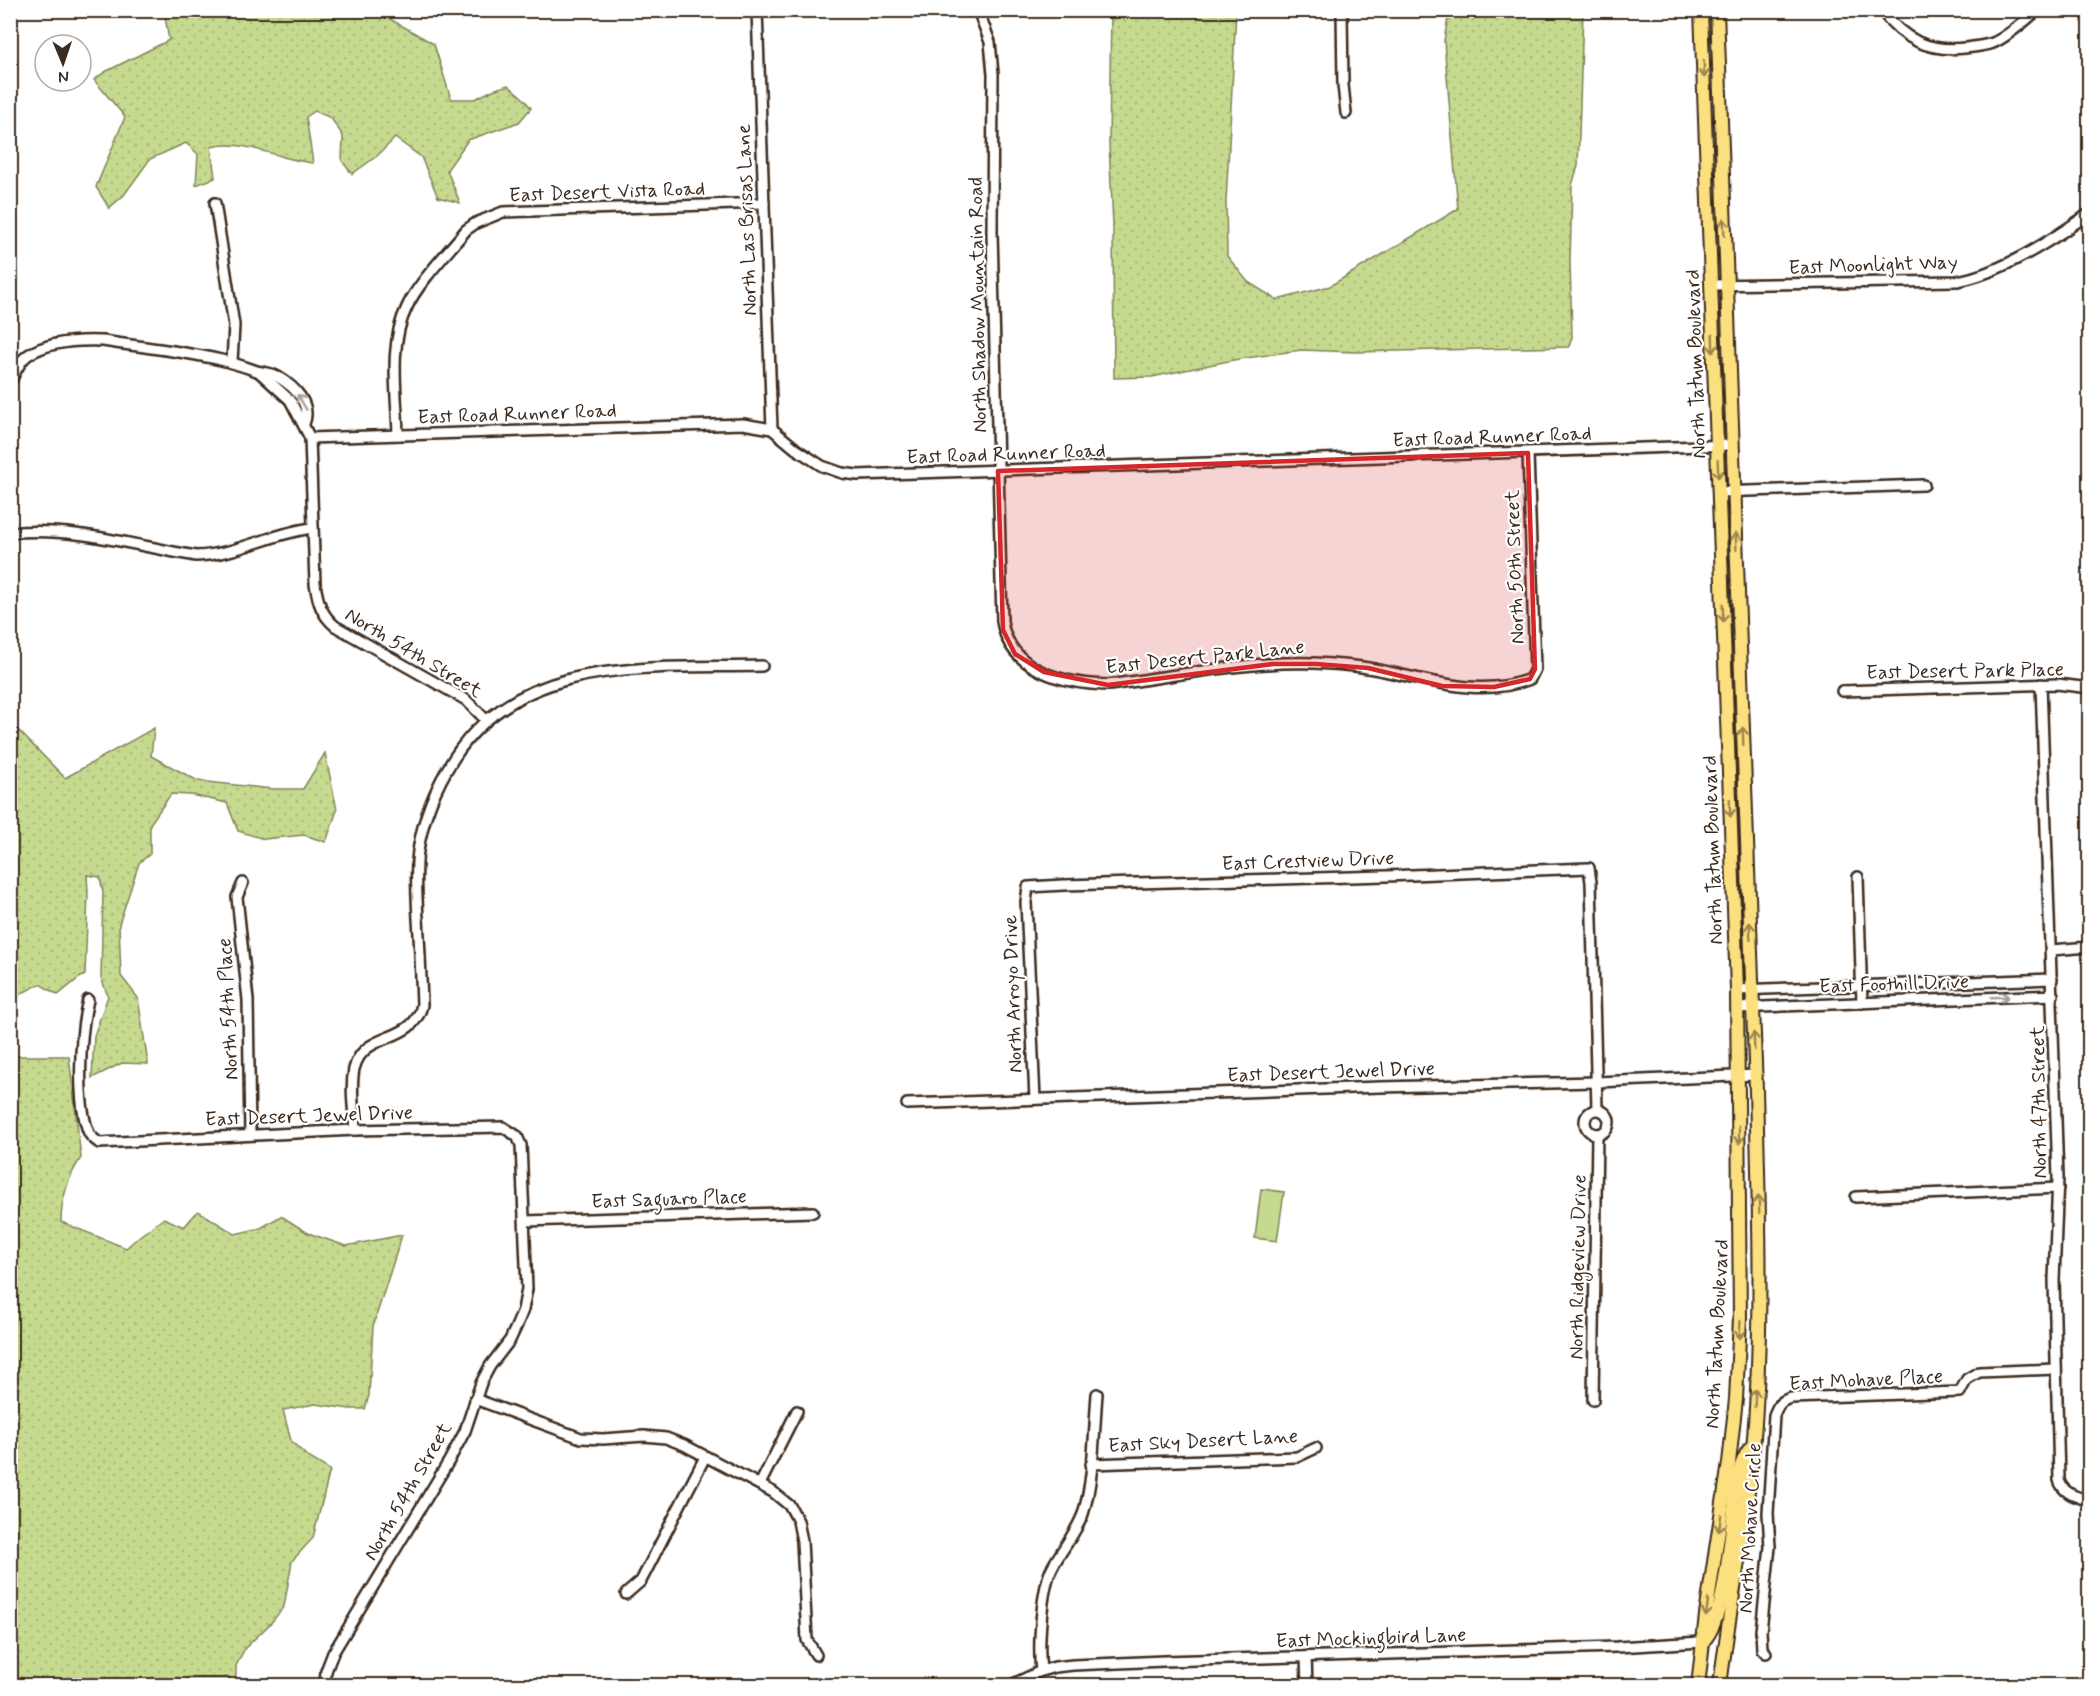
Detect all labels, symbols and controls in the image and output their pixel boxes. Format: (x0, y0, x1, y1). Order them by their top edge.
north arrow (33, 33, 93, 93)
one-way arrow (1698, 58, 1709, 78)
text: N (58, 66, 69, 87)
street label: North Las Brisas Lane (731, 124, 764, 316)
street label: East Desert Vista Road (509, 176, 705, 209)
street label: North Shadow Mountain Road (963, 177, 994, 433)
one-way arrow (1719, 217, 1730, 237)
street label: East Moonlight Way (1788, 249, 1958, 282)
street label: North Tatum Boulevard (1680, 269, 1713, 459)
one-way arrow (1708, 333, 1719, 353)
one-way arrow (296, 394, 308, 411)
street label: East Road Runner Road (417, 398, 617, 431)
street label: East Road Runner Road (1392, 421, 1592, 454)
street label: East Road Runner Road (906, 438, 1106, 471)
one-way arrow (1712, 458, 1724, 478)
street label: North 50th Street (1499, 489, 1532, 645)
one-way arrow (1730, 532, 1741, 552)
street label: North 54th Street (340, 602, 487, 705)
one-way arrow (1717, 603, 1729, 623)
street label: East Desert Park Lane (1104, 634, 1306, 681)
street label: East Desert Park Place (1866, 656, 2064, 687)
one-way arrow (1738, 727, 1749, 747)
street label: North Tatum Boulevard (1697, 755, 1730, 945)
one-way arrow (1724, 798, 1736, 818)
street label: East Crestview Drive (1221, 845, 1395, 878)
street label: North Arroyo Drive (997, 915, 1030, 1073)
one-way arrow (1744, 922, 1755, 942)
street label: North 54th Place (211, 937, 246, 1081)
street label: East Foothill Drive (1819, 968, 1969, 1001)
one-way arrow (1989, 991, 2009, 1002)
street label: North 47th Street (2025, 1025, 2054, 1179)
one-way arrow (1749, 1032, 1760, 1052)
street label: East Desert Jewel Drive (1227, 1055, 1435, 1090)
street label: East Desert Jewel Drive (205, 1099, 413, 1134)
one-way arrow (1733, 1124, 1745, 1144)
street label: North Ridgeview Drive (1563, 1174, 1595, 1360)
street label: East Saguaro Place (591, 1183, 747, 1218)
one-way arrow (1754, 1194, 1765, 1214)
street label: North Tatum Boulevard (1699, 1239, 1736, 1429)
one-way arrow (1734, 1319, 1745, 1339)
street label: East Mohave Place (1789, 1363, 1944, 1398)
one-way arrow (1750, 1389, 1761, 1409)
street label: North 54th Street (358, 1417, 459, 1566)
street label: East Sky Desert Lane (1107, 1423, 1299, 1460)
street label: North Mohave Circle (1733, 1442, 1768, 1614)
one-way arrow (1714, 1513, 1725, 1533)
one-way arrow (1702, 1597, 1713, 1617)
street label: East Mockingbird Lane (1275, 1622, 1467, 1657)

